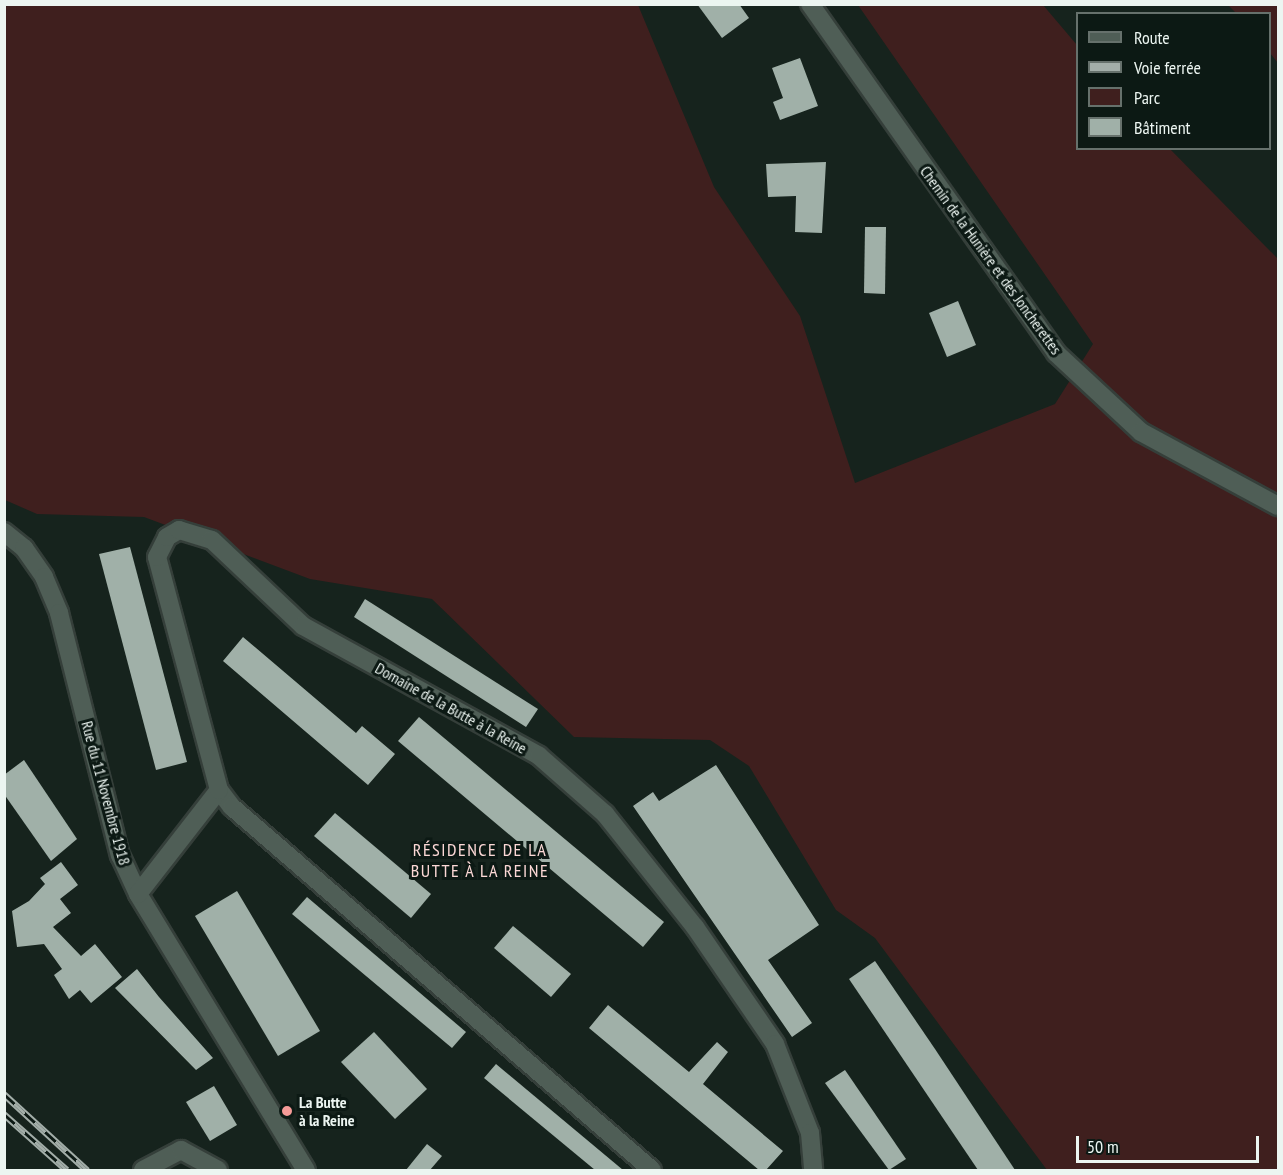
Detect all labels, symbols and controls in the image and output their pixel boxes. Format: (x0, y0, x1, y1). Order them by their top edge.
legend (1076, 12, 1271, 150)
text: Route (1134, 26, 1170, 49)
text: Voie ferrée (1134, 56, 1201, 79)
text: Parc (1134, 86, 1160, 109)
text: Bâtiment (1134, 116, 1191, 139)
street label: Chemin de la Hunière et des Joncherettes (916, 162, 1066, 358)
street label: Domaine de la Butte à la Reine (372, 658, 530, 758)
street label: Rue du 11 Novembre 1918 (78, 719, 134, 867)
district label: RÉSIDENCE DE LA BUTTE À LA REINE (410, 840, 550, 882)
place label: La Butte à la Reine (299, 1092, 355, 1130)
marker: La Butte à la Reine (280, 1104, 294, 1118)
scale bar (1079, 1124, 1262, 1162)
text: 50 m (1087, 1135, 1119, 1158)

